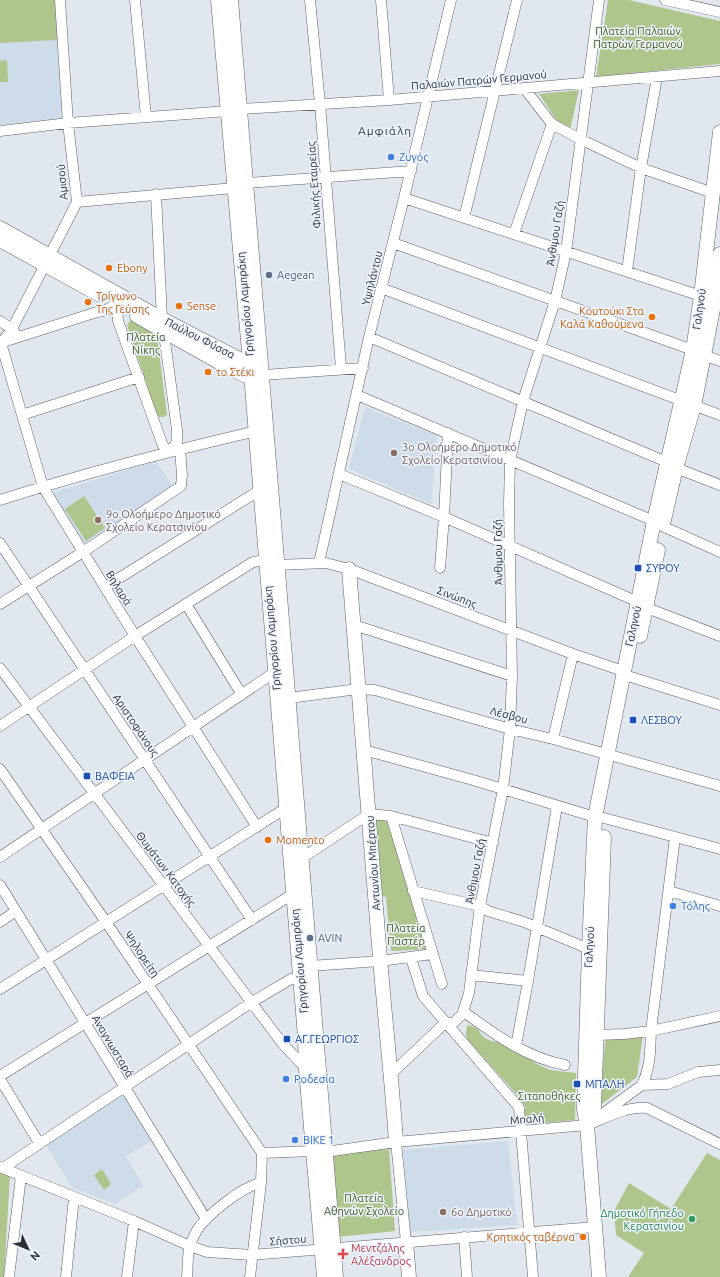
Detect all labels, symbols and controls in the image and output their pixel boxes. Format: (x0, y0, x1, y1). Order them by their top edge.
park label: Πλατεία Παλαιών Πατρών Γερμανού (593, 25, 683, 50)
street label: Παλαιών Πατρών Γερμανού (411, 68, 547, 92)
district label: Αμφιάλη (358, 124, 412, 137)
street label: Φιλικής Εταιρείας (305, 141, 324, 229)
place label: Ζυγός (399, 151, 428, 164)
marker: Ζυγός (386, 152, 396, 162)
street label: Αμισού (54, 164, 70, 200)
street label: Άνθιμου Γαζή (544, 199, 566, 267)
street label: Υψηλάντου (359, 249, 385, 307)
street label: Γρηγορίου Λαμπράκη (234, 251, 256, 357)
place label: Ebony (117, 262, 148, 274)
marker: Ebony (104, 263, 114, 273)
place label: Aegean (277, 269, 315, 281)
marker: Aegean (264, 270, 274, 280)
street label: Γαληνού (690, 288, 708, 330)
place label: Τρίγωνο Της Γεύσης (96, 290, 149, 316)
marker: Τρίγωνο Της Γεύσης (83, 297, 93, 307)
place label: Sense (187, 300, 216, 312)
marker: Sense (174, 301, 184, 311)
place label: Κουτούκι Στα Καλά Καθούμενα (560, 305, 644, 330)
marker: Κουτούκι Στα Καλά Καθούμενα (647, 312, 657, 322)
street label: Παύλου Φύσσα (163, 315, 237, 361)
park label: Πλατεία Νίκης (126, 331, 166, 357)
place label: το Στέκι (216, 366, 254, 378)
marker: το Στέκι (203, 367, 213, 377)
place label: 3ο Ολοήμερο Δημοτικό Σχολείο Κερατσινίου (402, 441, 517, 466)
marker: 3ο Ολοήμερο Δημοτικό Σχολείο Κερατσινίου (389, 448, 399, 458)
place label: 9ο Ολοήμερο Δημοτικό Σχολείο Κερατσινίου (106, 508, 221, 533)
marker: 9ο Ολοήμερο Δημοτικό Σχολείο Κερατσινίου (93, 515, 103, 525)
street label: Άνθιμου Γαζή (491, 519, 505, 585)
place label: ΣΥΡΟΥ (646, 562, 680, 574)
marker: ΣΥΡΟΥ (633, 563, 643, 573)
street label: Βηλαρά (104, 569, 134, 608)
street label: Σινώπης (435, 584, 479, 611)
street label: Γρηγορίου Λαμπράκη (261, 585, 283, 691)
street label: Γαληνού (623, 604, 643, 648)
street label: Αριστοφάνους (110, 692, 161, 759)
street label: Λέσβου (489, 704, 529, 726)
place label: ΛΕΣΒΟΥ (641, 714, 682, 726)
marker: ΛΕΣΒΟΥ (628, 715, 638, 725)
place label: ΒΑΦΕΙΑ (95, 770, 135, 782)
marker: ΒΑΦΕΙΑ (82, 771, 92, 781)
street label: Αντωνίου Μπέρτου (364, 815, 382, 911)
street label: Θυμάτων Κατοχής (133, 829, 198, 909)
place label: Momento (276, 834, 325, 846)
marker: Momento (263, 835, 273, 845)
street label: Άνθιμου Γαζή (463, 837, 487, 905)
place label: Τόλης (681, 900, 710, 913)
marker: Τόλης (668, 901, 678, 911)
street label: Γρηγορίου Λαμπράκη (288, 908, 310, 1014)
park label: Πλατεία Παστέρ (386, 922, 426, 947)
street label: Γαληνού (582, 926, 596, 968)
street label: Ψηλορείτη (122, 929, 162, 979)
place label: AVIN (318, 932, 342, 944)
marker: AVIN (305, 933, 315, 943)
street label: Αναγνωσταρά (90, 1013, 136, 1080)
place label: ΑΓ.ΓΕΩΡΓΙΟΣ (295, 1033, 359, 1045)
marker: ΑΓ.ΓΕΩΡΓΙΟΣ (282, 1034, 292, 1044)
place label: Ροδεσία (294, 1073, 335, 1085)
marker: Ροδεσία (281, 1074, 291, 1084)
place label: ΜΠΑΛΗ (585, 1078, 624, 1090)
marker: ΜΠΑΛΗ (572, 1079, 582, 1089)
park label: Σιταποθήκες (518, 1090, 580, 1103)
street label: Μπαλή (509, 1112, 545, 1126)
place label: BIKE 1 (303, 1134, 334, 1146)
marker: BIKE 1 (290, 1135, 300, 1145)
park label: Πλατεία Αθηνών Σχολείο (324, 1192, 404, 1217)
place label: 6o Δημοτικό (451, 1206, 512, 1218)
marker: 6o Δημοτικό (438, 1207, 448, 1217)
place label: Δημοτικό Γήπεδο Κερατσινίου (600, 1207, 684, 1232)
marker: Δημοτικό Γήπεδο Κερατσινίου (687, 1214, 697, 1224)
north arrow (8, 1229, 48, 1269)
place label: Κρητικός ταβέρνα (487, 1231, 575, 1244)
street label: Σήστου (269, 1232, 307, 1248)
marker: Κρητικός ταβέρνα (578, 1232, 588, 1242)
place label: Μεντζάλης Αλέξανδρος (351, 1242, 411, 1268)
text: N (28, 1249, 42, 1263)
marker: Μεντζάλης Αλέξανδρος (338, 1249, 348, 1259)

